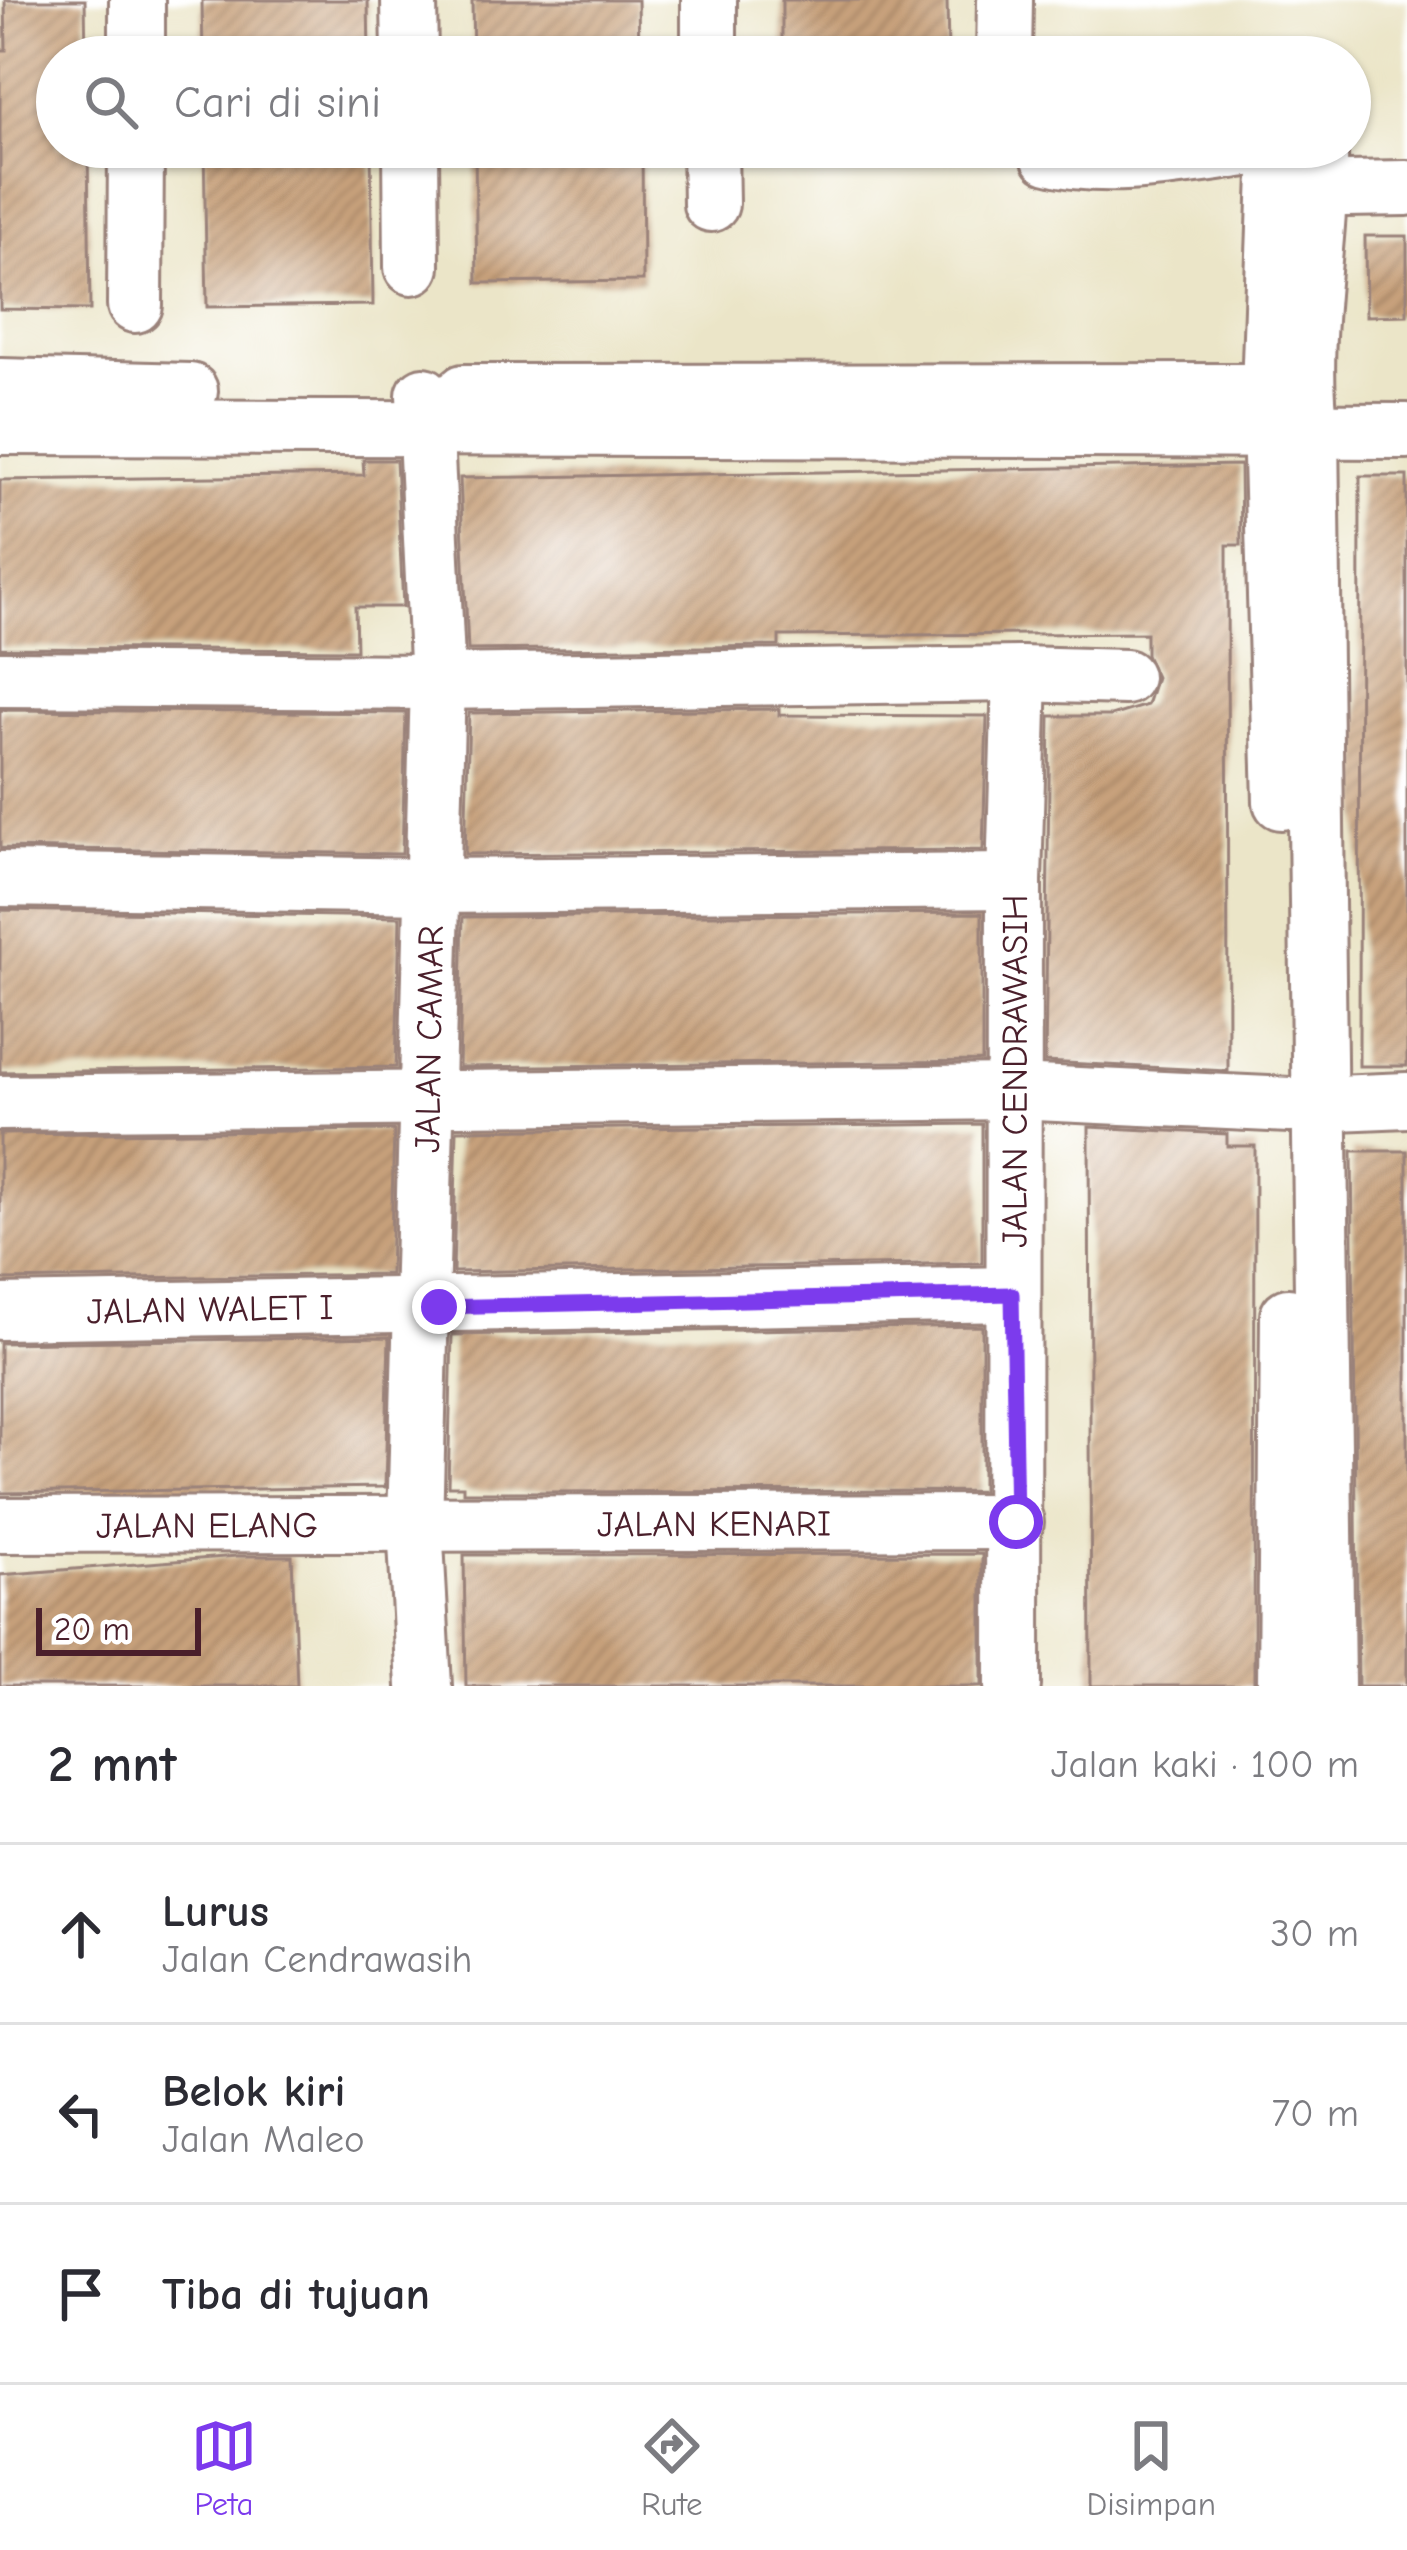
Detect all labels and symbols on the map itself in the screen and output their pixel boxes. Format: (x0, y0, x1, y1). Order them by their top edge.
street label: JALAN CENDRAWASIH (995, 894, 1036, 1248)
street label: JALAN CAMAR (407, 925, 452, 1153)
route end (412, 1280, 466, 1334)
street label: JALAN WALET I (86, 1287, 334, 1332)
route start (989, 1495, 1043, 1549)
street label: JALAN KENARI (597, 1504, 831, 1545)
street label: JALAN ELANG (96, 1505, 318, 1547)
scale bar (36, 1602, 201, 1655)

